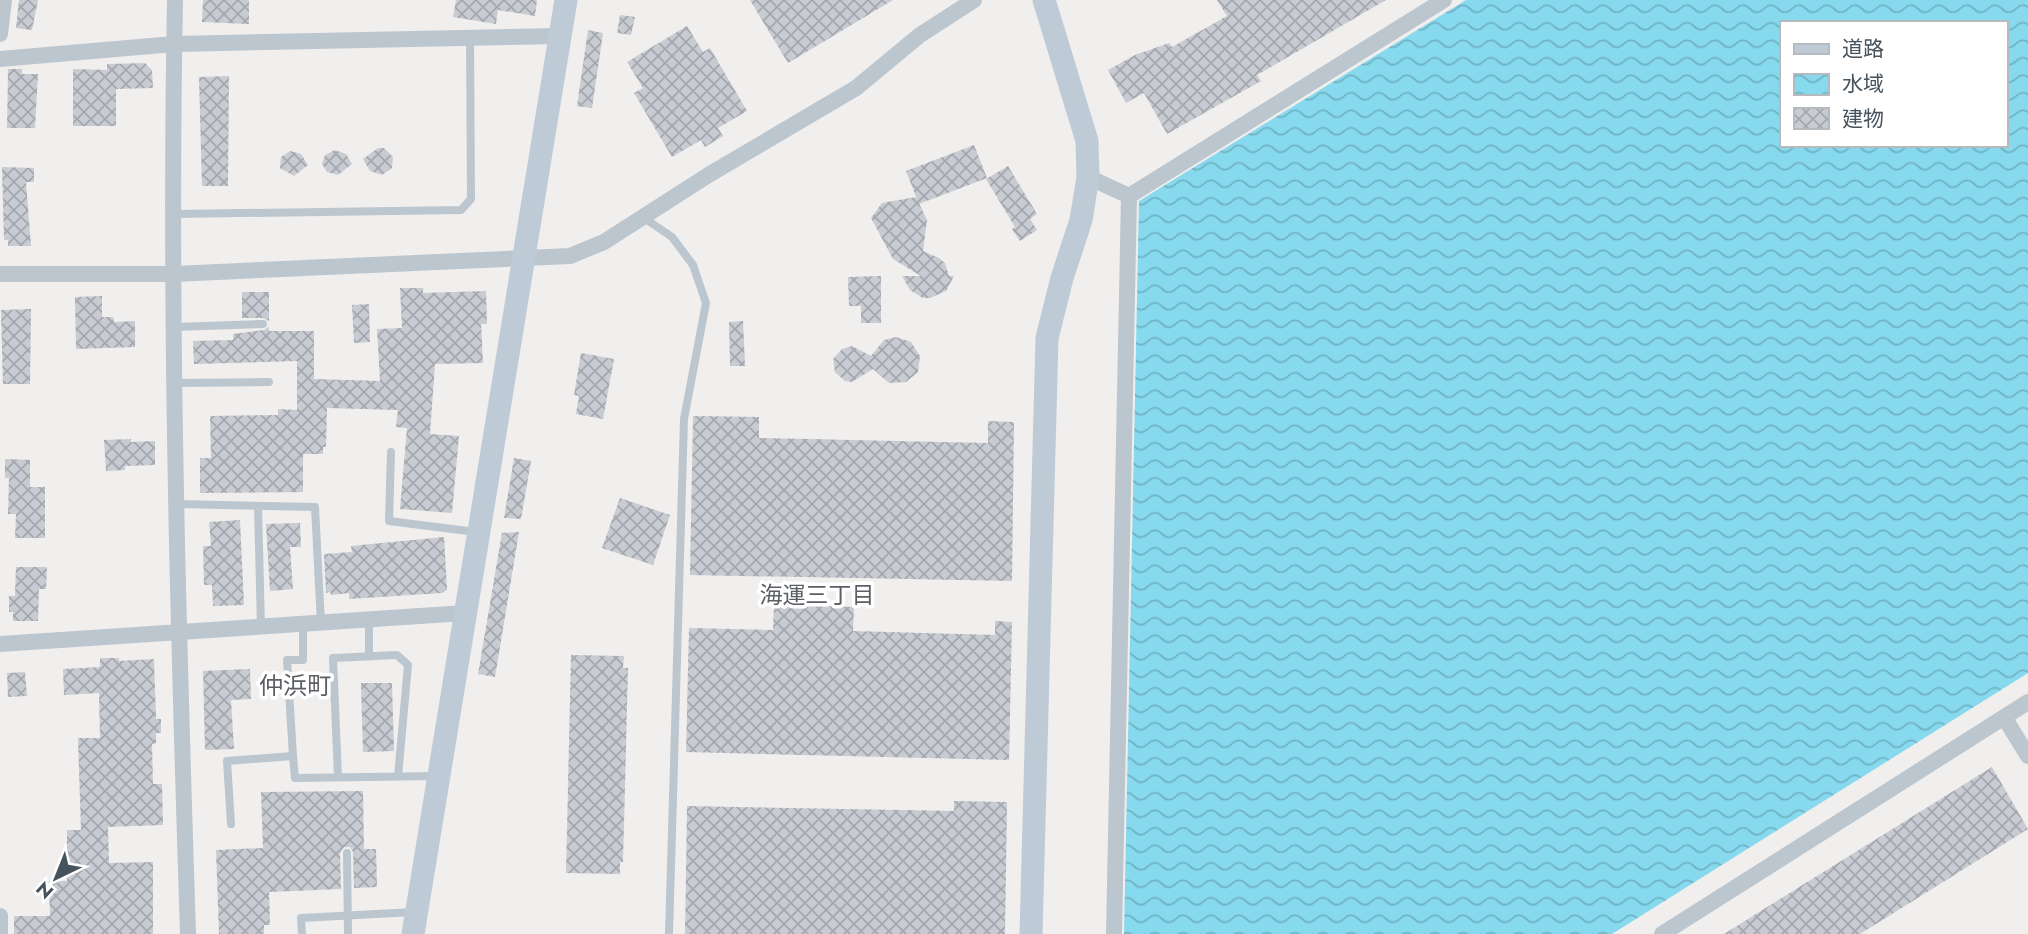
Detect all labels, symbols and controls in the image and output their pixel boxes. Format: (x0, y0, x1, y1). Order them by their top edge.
legend (1780, 21, 2007, 147)
text: 道路 (1842, 34, 1884, 64)
text: 水域 (1842, 69, 1884, 99)
text: 建物 (1842, 104, 1884, 134)
district label: 海運三丁目 (760, 578, 875, 612)
district label: 仲浜町 (259, 668, 331, 703)
north arrow (21, 843, 91, 913)
text: N (30, 875, 59, 905)

